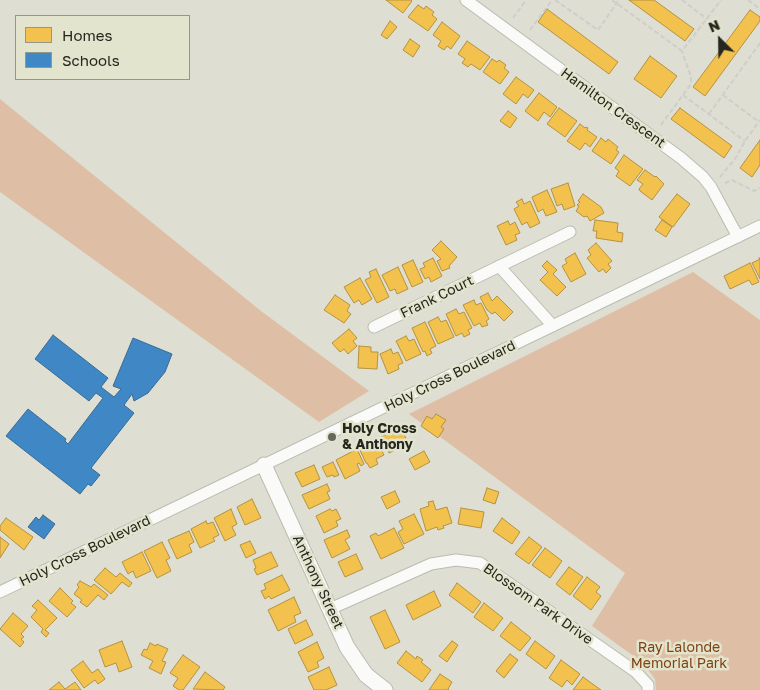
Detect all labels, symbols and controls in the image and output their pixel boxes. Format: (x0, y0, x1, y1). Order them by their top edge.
legend (15, 15, 190, 80)
north arrow (695, 15, 745, 65)
text: N (706, 16, 722, 36)
text: Homes (62, 26, 112, 44)
text: Schools (62, 51, 120, 69)
street label: Hamilton Crescent (557, 64, 669, 152)
street label: Frank Court (398, 272, 476, 322)
street label: Holy Cross Boulevard (382, 337, 518, 415)
place label: Holy Cross & Anthony (342, 421, 417, 454)
marker: Holy Cross & Anthony (326, 431, 338, 443)
street label: Holy Cross Boulevard (17, 512, 153, 590)
street label: Anthony Street (289, 532, 347, 632)
street label: Blossom Park Drive (480, 560, 596, 648)
park label: Ray Lalonde Memorial Park (631, 640, 727, 672)

